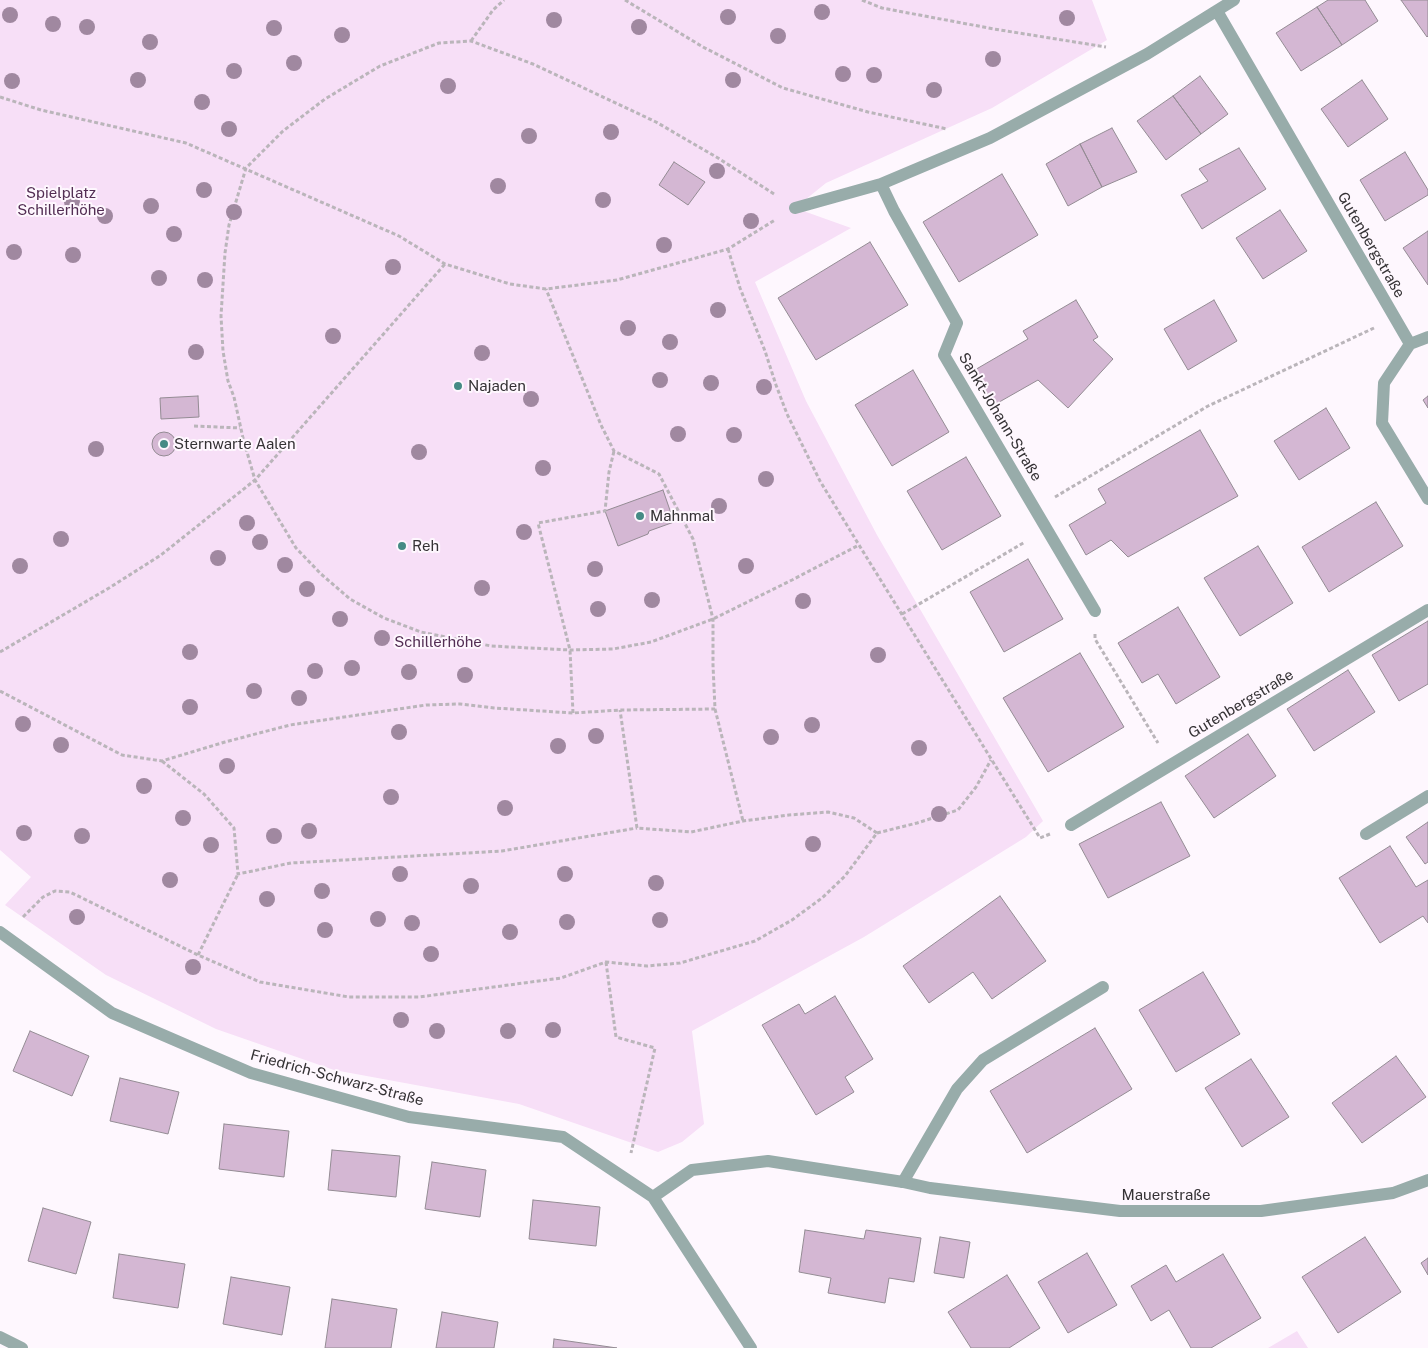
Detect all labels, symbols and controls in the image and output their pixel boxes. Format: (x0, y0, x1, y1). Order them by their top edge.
park label: Spielplatz Schillerhöhe (17, 184, 105, 219)
street label: Gutenbergstraße (1333, 189, 1409, 301)
street label: Sankt-Johann-Straße (955, 350, 1045, 484)
place label: Najaden (468, 377, 526, 395)
marker: Najaden (452, 380, 464, 392)
place label: Sternwarte Aalen (174, 435, 296, 453)
marker: Sternwarte Aalen (158, 438, 170, 450)
place label: Mahnmal (650, 507, 715, 525)
marker: Mahnmal (634, 510, 646, 522)
place label: Reh (412, 537, 439, 555)
marker: Reh (396, 540, 408, 552)
park label: Schillerhöhe (394, 633, 482, 651)
street label: Gutenbergstraße (1185, 666, 1297, 742)
street label: Friedrich-Schwarz-Straße (248, 1046, 426, 1110)
street label: Mauerstraße (1121, 1186, 1211, 1204)

